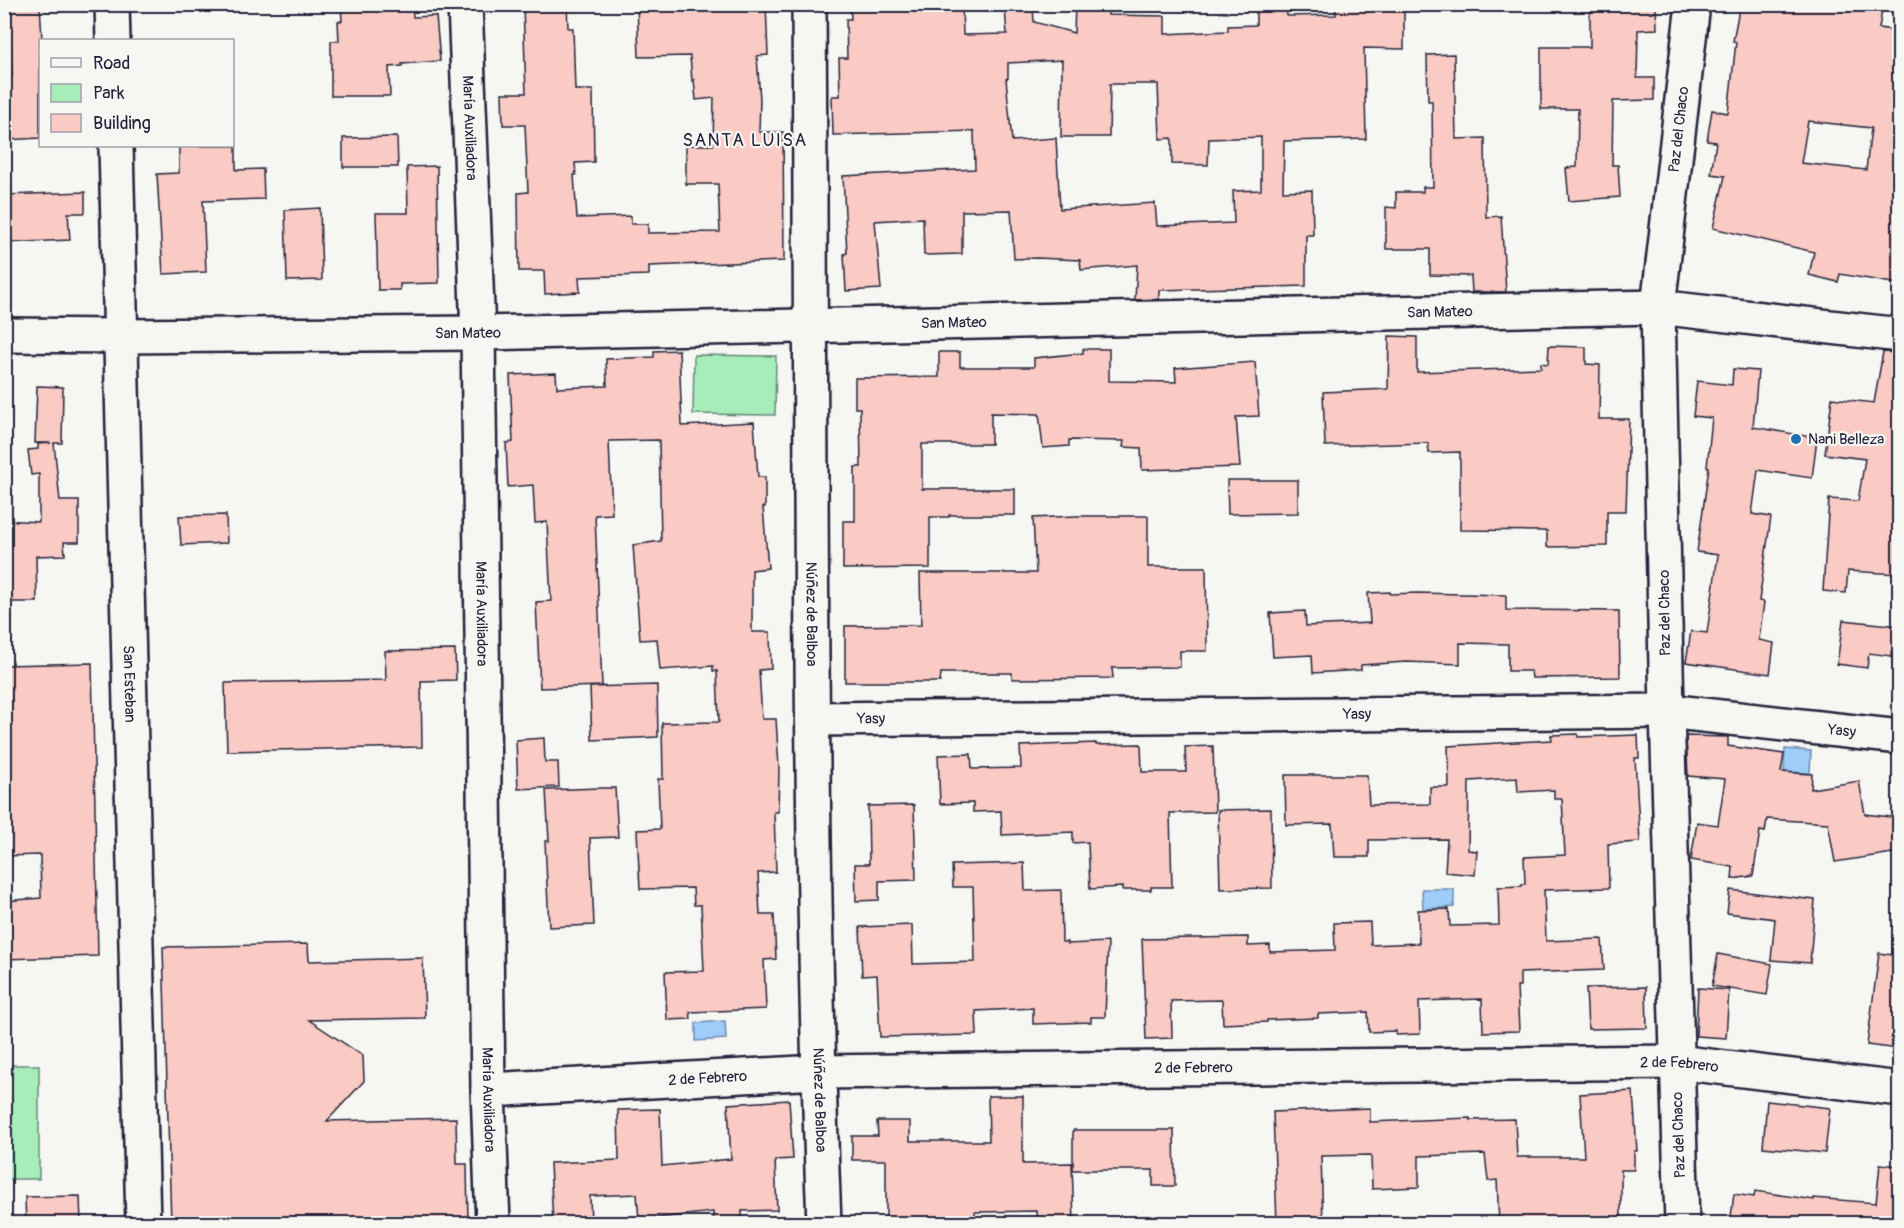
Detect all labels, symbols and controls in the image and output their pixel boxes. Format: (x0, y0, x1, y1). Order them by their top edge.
legend (39, 39, 234, 147)
text: Road (93, 52, 130, 75)
street label: María Auxiliadora (458, 75, 481, 181)
text: Park (93, 82, 125, 105)
street label: Paz del Chaco (1664, 85, 1693, 174)
text: Building (93, 112, 151, 135)
district label: SANTA LUISA (682, 129, 808, 152)
street label: San Mateo (1407, 302, 1473, 322)
street label: San Mateo (921, 312, 987, 333)
street label: San Mateo (435, 323, 501, 343)
place label: Nani Belleza (1808, 430, 1884, 449)
marker: Nani Belleza (1789, 432, 1803, 446)
street label: María Auxiliadora (472, 561, 492, 666)
street label: Núñez de Balboa (802, 562, 822, 666)
street label: Paz del Chaco (1655, 570, 1675, 656)
street label: San Esteban (119, 645, 140, 723)
street label: Yasy (1342, 704, 1372, 724)
street label: Yasy (856, 709, 886, 728)
street label: Yasy (1826, 719, 1858, 742)
street label: María Auxiliadora (478, 1047, 500, 1153)
street label: Núñez de Balboa (809, 1047, 831, 1153)
street label: 2 de Febrero (1640, 1052, 1720, 1076)
street label: 2 de Febrero (1154, 1058, 1233, 1078)
street label: 2 de Febrero (668, 1066, 748, 1090)
street label: Paz del Chaco (1668, 1091, 1690, 1179)

